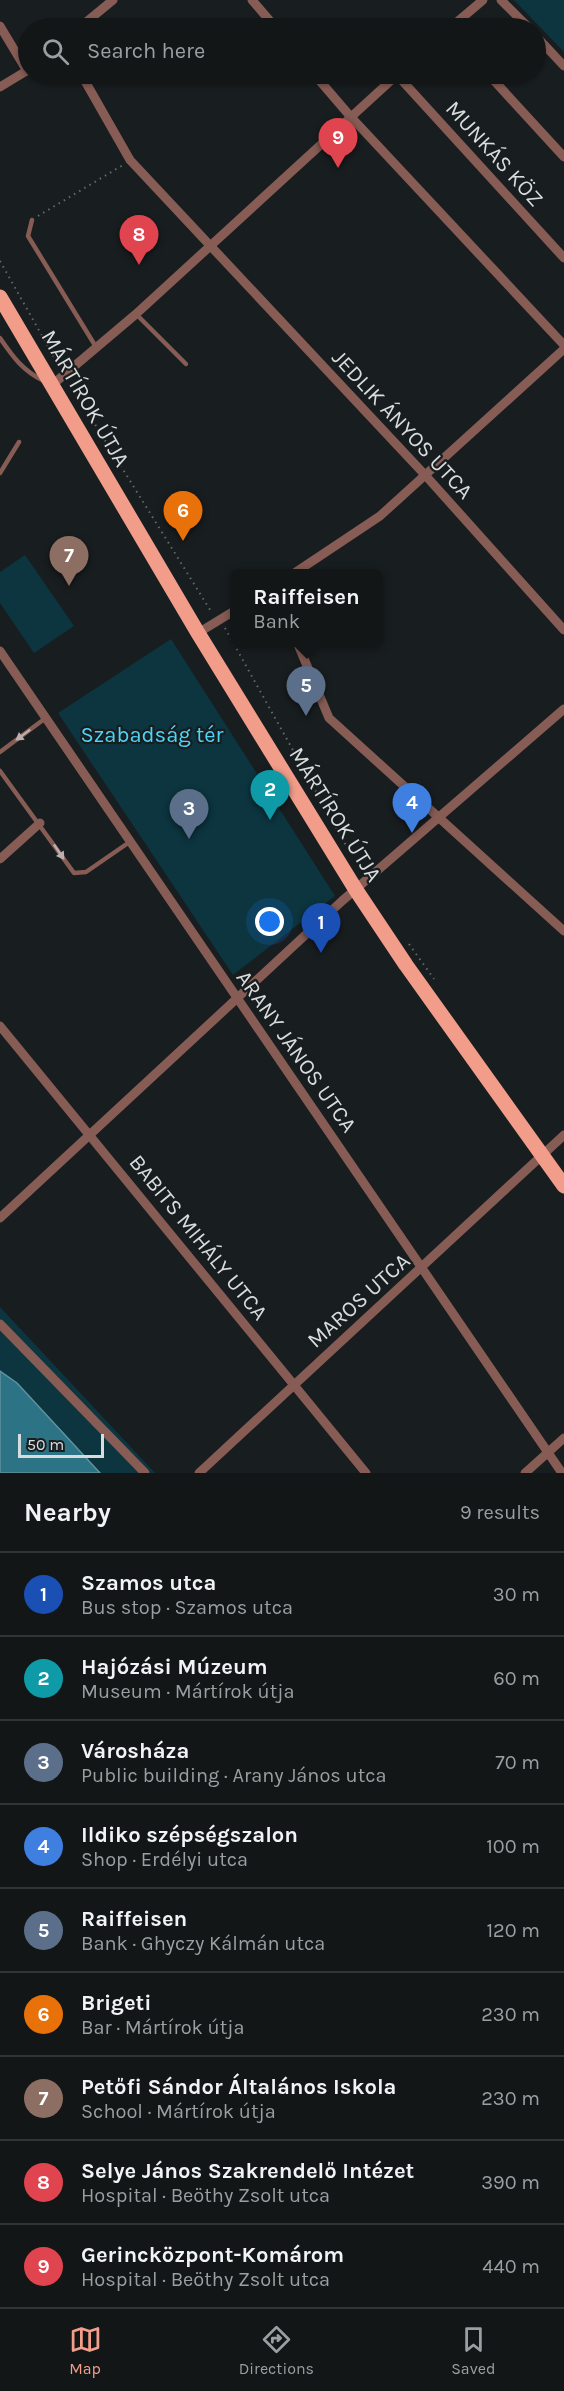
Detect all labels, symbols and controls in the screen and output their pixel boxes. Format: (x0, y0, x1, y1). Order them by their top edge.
search box (18, 18, 546, 84)
icon: search (39, 35, 72, 68)
text: Search here (87, 38, 205, 64)
street label: MUNKÁS KÖZ (440, 95, 549, 212)
pin: 9 (318, 118, 358, 168)
pin: 8 (120, 216, 158, 265)
street label: MÁRTÍROK ÚTJA (35, 325, 136, 472)
street label: JEDLIK ÁNYOS UTCA (326, 344, 479, 505)
pin: 6 (164, 492, 202, 541)
pin: 7 (50, 536, 88, 586)
popup (230, 569, 383, 647)
text: Raiffeisen (253, 584, 360, 610)
text: Bank (253, 610, 300, 633)
pin: 5 (286, 666, 326, 716)
park label: Szabadság tér (81, 722, 223, 748)
one-way arrow (16, 728, 31, 740)
street label: MÁRTÍROK ÚTJA (283, 742, 388, 887)
pin: 2 (250, 770, 290, 820)
pin: 4 (392, 784, 432, 833)
pin: 3 (170, 790, 208, 839)
one-way arrow (53, 843, 65, 859)
pin: 1 (302, 904, 340, 953)
your location (255, 907, 284, 936)
street label: ARANY JÁNOS UTCA (230, 965, 363, 1138)
street label: BABITS MIHÁLY UTCA (123, 1149, 274, 1326)
street label: MAROS UTCA (302, 1248, 416, 1354)
scale bar (18, 1431, 104, 1458)
text: 50 m (27, 1435, 64, 1454)
text: Nearby (24, 1497, 111, 1528)
text: 9 results (460, 1501, 540, 1524)
text: Szamos utca (81, 1570, 216, 1596)
text: 1 (40, 1583, 47, 1606)
text: 30 m (493, 1583, 540, 1606)
text: Bus stop · Szamos utca (81, 1596, 293, 1619)
text: Hajózási Múzeum (81, 1654, 268, 1680)
text: 2 (37, 1667, 50, 1690)
text: 60 m (493, 1667, 540, 1690)
text: Museum · Mártírok útja (81, 1680, 294, 1703)
text: Városháza (81, 1738, 189, 1764)
text: 3 (37, 1751, 50, 1774)
text: 70 m (495, 1751, 540, 1774)
text: Public building · Arany János utca (81, 1764, 387, 1787)
text: Ildiko szépségszalon (81, 1822, 298, 1848)
text: 4 (38, 1835, 49, 1858)
text: 100 m (486, 1835, 540, 1858)
text: Shop · Erdélyi utca (81, 1848, 248, 1871)
text: Raiffeisen (81, 1906, 187, 1932)
text: 5 (38, 1919, 49, 1942)
text: 120 m (486, 1919, 540, 1942)
text: Bank · Ghyczy Kálmán utca (81, 1932, 325, 1955)
text: Brigeti (81, 1990, 151, 2016)
text: 6 (37, 2003, 50, 2026)
text: 230 m (481, 2003, 540, 2026)
text: Bar · Mártírok útja (81, 2016, 245, 2039)
text: Petőfi Sándor Általános Iskola (81, 2074, 396, 2100)
text: 7 (39, 2087, 48, 2110)
text: 230 m (481, 2087, 540, 2110)
text: School · Mártírok útja (81, 2100, 276, 2123)
text: Selye János Szakrendelő Intézet (81, 2158, 414, 2184)
text: 8 (37, 2171, 50, 2194)
text: 390 m (481, 2171, 540, 2194)
text: Hospital · Beöthy Zsolt utca (81, 2184, 330, 2207)
text: Gerincközpont-Komárom (81, 2242, 344, 2268)
text: 9 (37, 2255, 50, 2278)
text: 440 m (482, 2255, 540, 2278)
text: Hospital · Beöthy Zsolt utca (81, 2268, 330, 2291)
tab: Map (69, 2323, 102, 2378)
tab: Directions (239, 2323, 314, 2378)
tab: Saved (451, 2323, 495, 2378)

